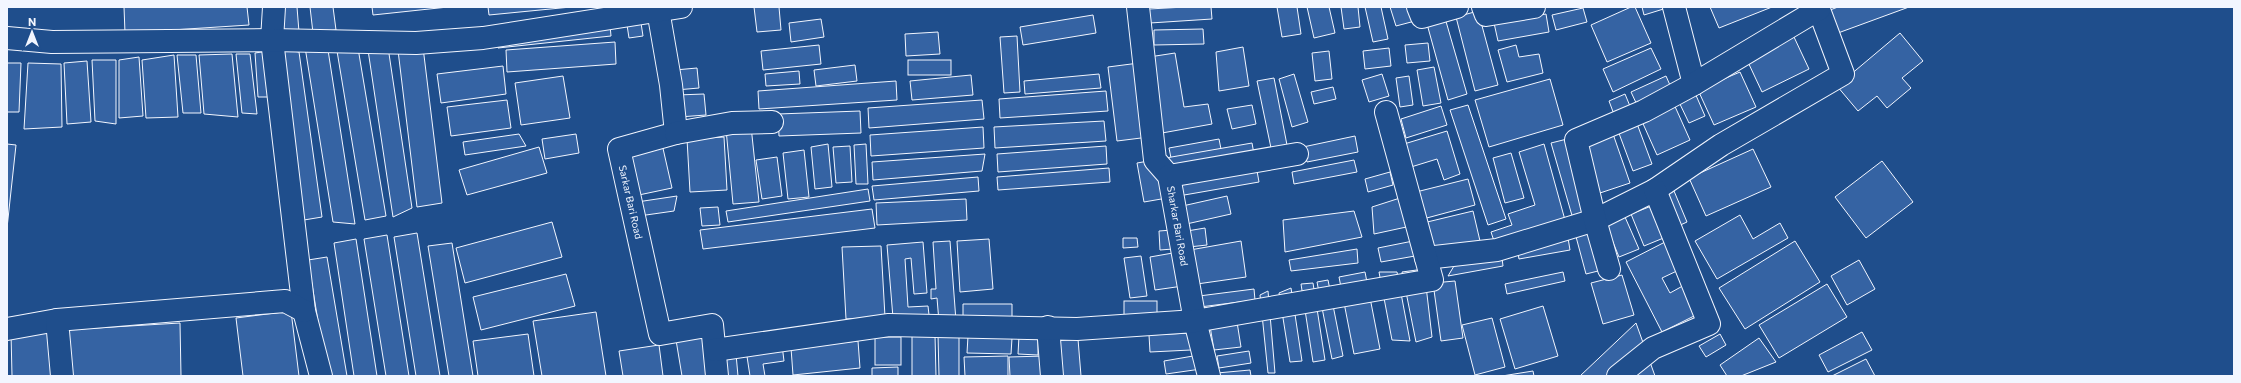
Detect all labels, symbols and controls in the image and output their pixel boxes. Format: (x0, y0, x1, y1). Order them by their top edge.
north arrow (12, 12, 52, 52)
text: N (28, 15, 36, 28)
street label: Sarkar Bari Road (617, 164, 645, 240)
street label: Sharkar Bari Road (1165, 185, 1191, 267)

